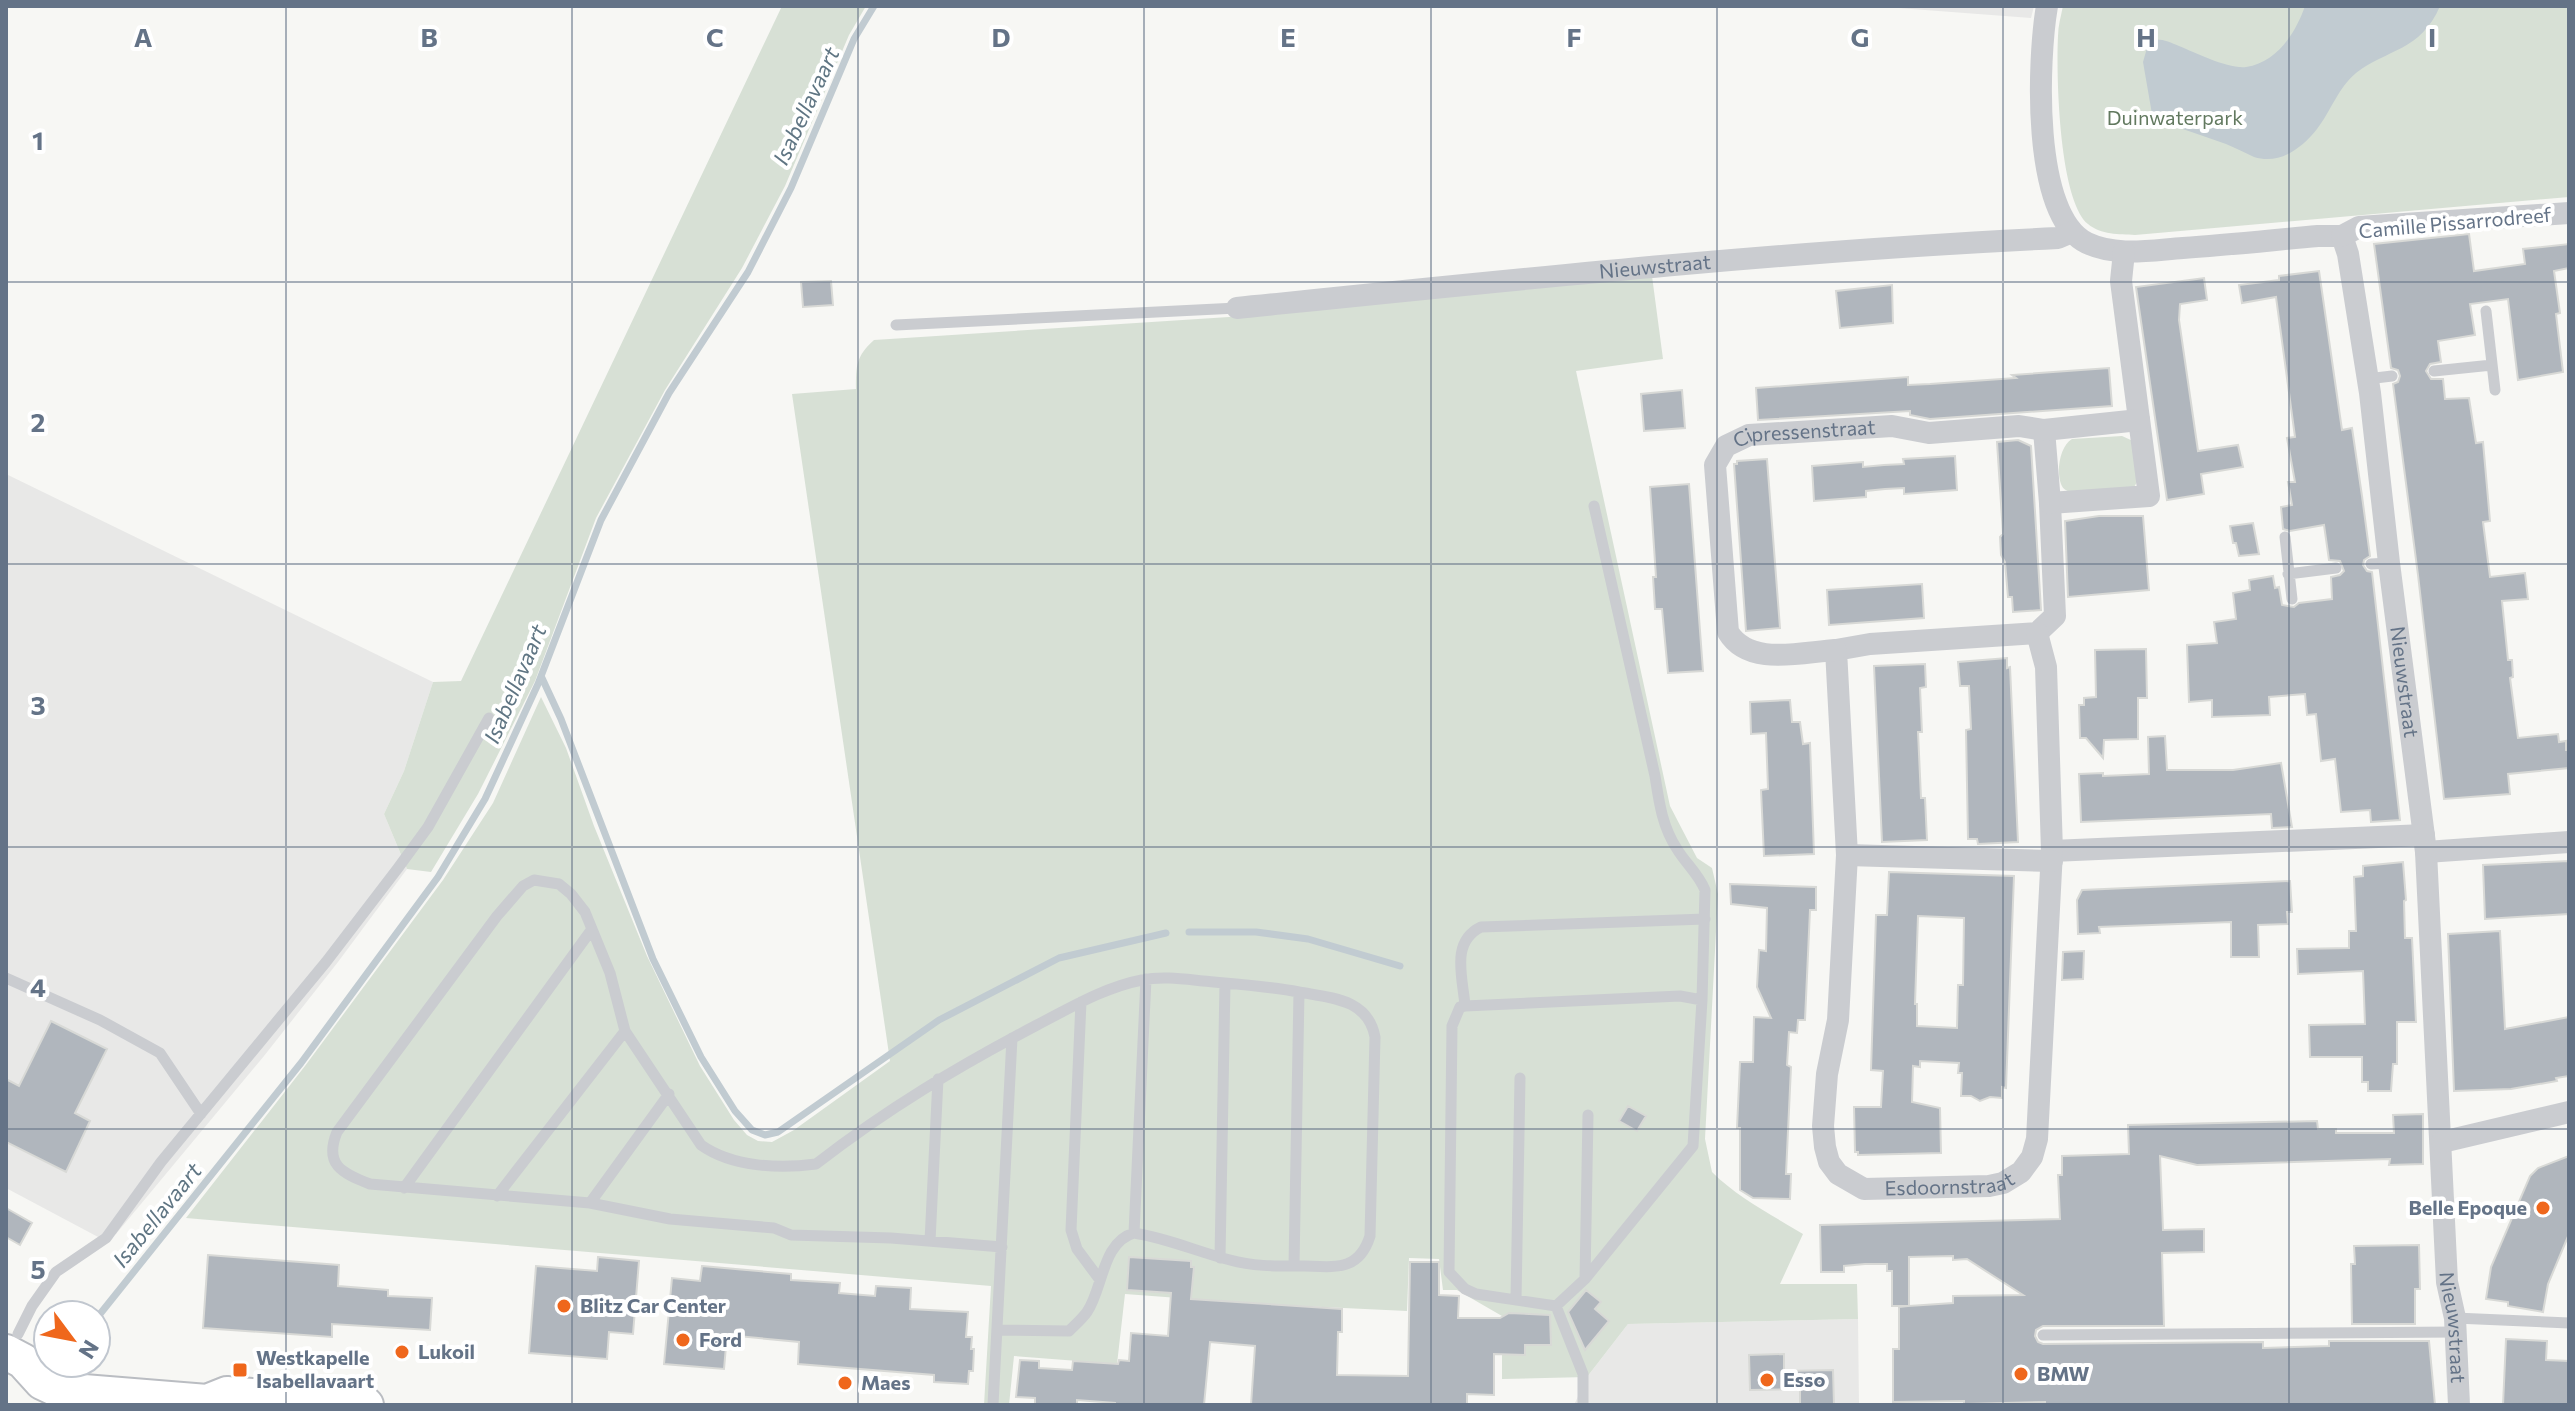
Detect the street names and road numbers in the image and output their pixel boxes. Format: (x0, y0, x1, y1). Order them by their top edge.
street label: Camille Pissarrodreef (2358, 202, 2552, 242)
street label: Nieuwstraat (1598, 249, 1712, 283)
street label: Cipressenstraat (1729, 414, 1876, 452)
street label: Nieuwstraat (2386, 625, 2424, 739)
street label: Esdoornstraat (1884, 1166, 2018, 1200)
street label: Nieuwstraat (2436, 1271, 2471, 1384)

